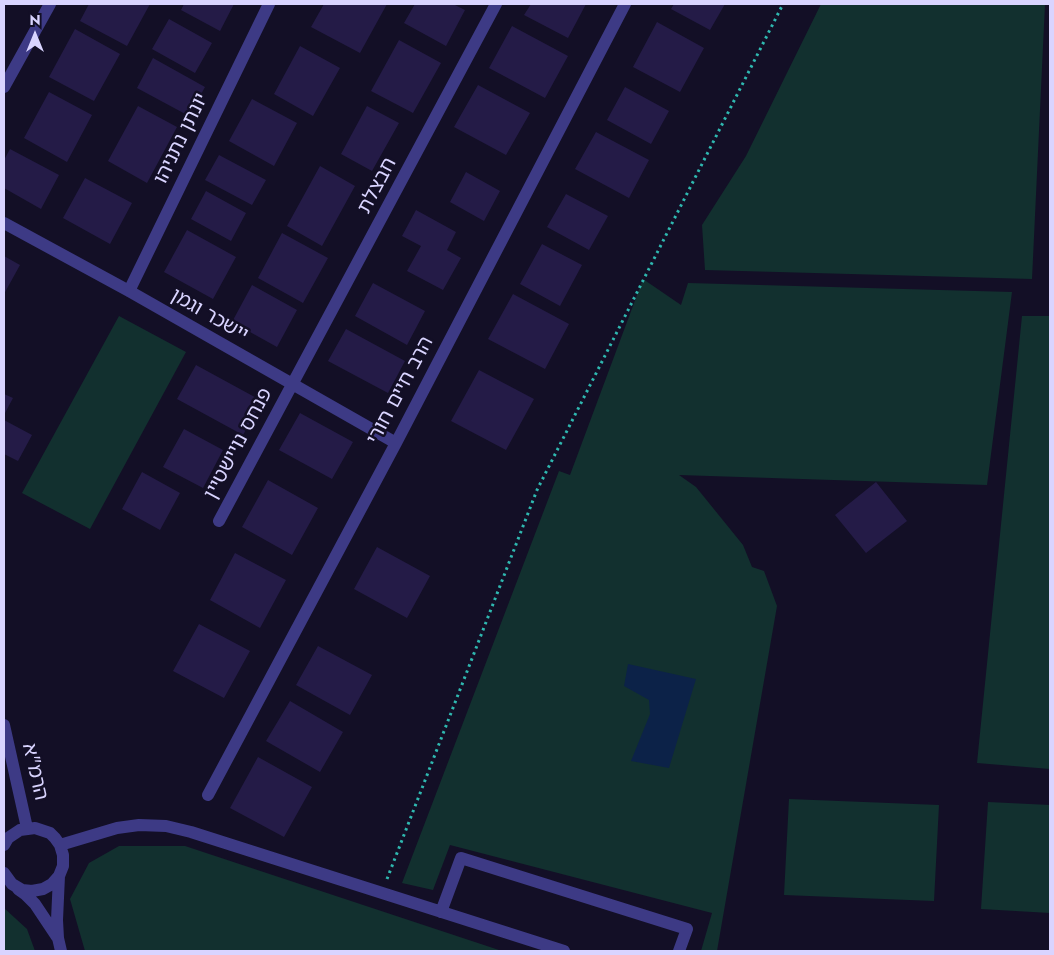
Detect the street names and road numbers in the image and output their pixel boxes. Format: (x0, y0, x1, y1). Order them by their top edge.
street label: יונתן נתניהו (150, 90, 214, 188)
street label: חבצלת (353, 154, 403, 218)
street label: יישכר וגמן (166, 284, 252, 348)
street label: הרב חיים חורי (362, 333, 440, 449)
street label: פנחס נויישטיין (200, 384, 278, 504)
street label: הרמ"א (16, 741, 52, 803)

